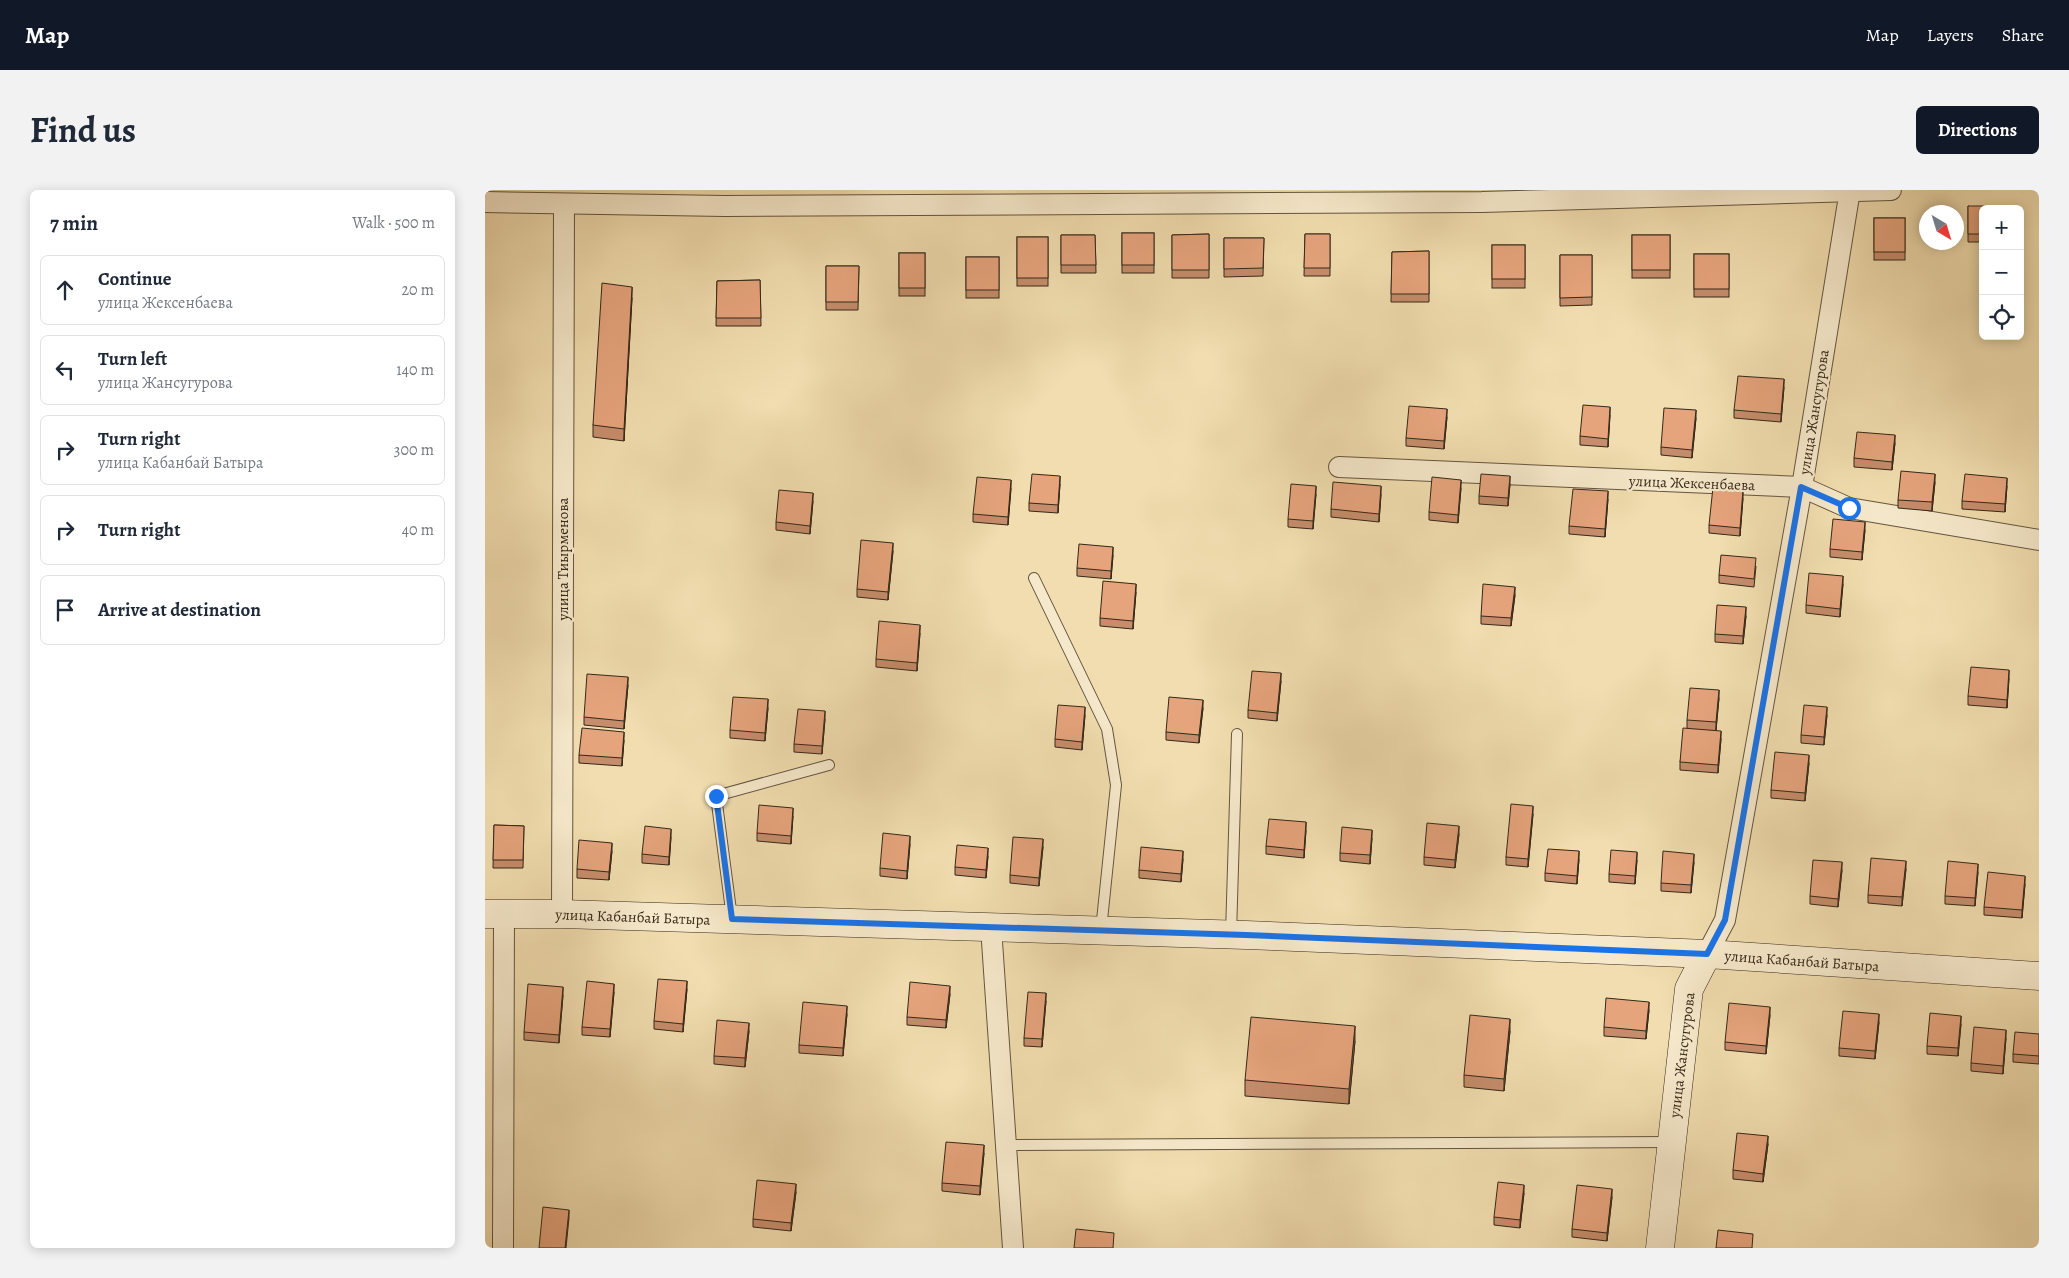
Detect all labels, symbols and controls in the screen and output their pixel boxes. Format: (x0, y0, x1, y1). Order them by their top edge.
text: Map (25, 19, 69, 51)
text: Map (1866, 23, 1899, 47)
text: Layers (1927, 23, 1974, 47)
text: Share (2002, 23, 2044, 47)
text: Find us (30, 106, 136, 154)
button: Directions (1916, 106, 2039, 154)
north arrow (1919, 205, 1964, 250)
map controls (1979, 205, 2024, 340)
button: + (1979, 205, 2024, 250)
text: 7 min (50, 209, 98, 237)
text: Walk · 500 m (352, 212, 435, 234)
button: − (1979, 250, 2024, 295)
text: Continue (98, 266, 172, 292)
icon: ahead (51, 276, 79, 304)
text: 20 m (401, 279, 434, 301)
text: улица Жексенбаева (98, 292, 233, 314)
button: locate (1979, 295, 2024, 340)
text: Turn left (98, 346, 167, 372)
street label: улица Жансугурова (1794, 348, 1834, 477)
icon: left (51, 356, 79, 384)
text: 140 m (396, 359, 434, 381)
text: улица Жансугурова (98, 372, 233, 394)
text: Turn right (98, 426, 180, 452)
icon: right (51, 436, 79, 464)
text: 300 m (394, 439, 434, 461)
text: улица Кабанбай Батыра (98, 452, 263, 474)
street label: улица Жексенбаева (1628, 471, 1756, 495)
street label: улица Тиырменова (553, 497, 573, 621)
route start (1838, 497, 1861, 520)
icon: right (51, 516, 79, 544)
text: Turn right (98, 517, 180, 543)
text: 40 m (402, 519, 434, 541)
icon: arrive (51, 596, 79, 624)
text: Arrive at destination (98, 597, 261, 623)
route end (705, 785, 728, 808)
street label: улица Кабанбай Батыра (554, 904, 711, 930)
street label: улица Кабанбай Батыра (1723, 946, 1880, 976)
street label: улица Жансугурова (1664, 991, 1700, 1120)

